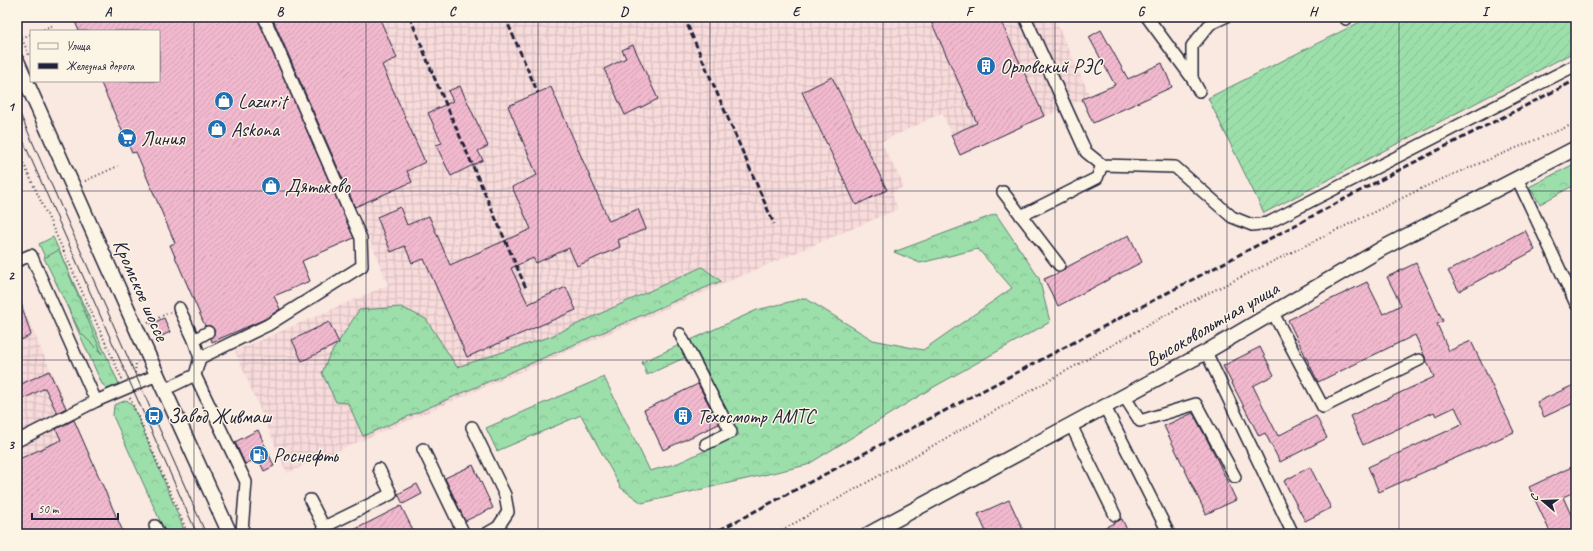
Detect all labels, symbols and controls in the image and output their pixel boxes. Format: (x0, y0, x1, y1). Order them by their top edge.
text: A (105, 4, 113, 20)
text: B (277, 4, 285, 20)
text: C (449, 4, 457, 20)
text: D (620, 4, 629, 20)
text: E (793, 4, 802, 20)
text: F (966, 4, 975, 20)
text: G (1138, 4, 1146, 20)
text: H (1309, 4, 1319, 20)
text: I (1482, 4, 1491, 20)
legend (30, 30, 160, 82)
text: Улица (66, 38, 91, 54)
place label: Орловский РЭС (1000, 54, 1104, 79)
building icon: Орловский РЭС (975, 55, 997, 77)
text: Железная дорога (66, 58, 135, 74)
place label: Lazurit (238, 89, 290, 114)
shop icon: Lazurit (213, 90, 235, 112)
text: 1 (8, 99, 16, 115)
place label: Askona (231, 117, 281, 142)
shop icon: Askona (206, 118, 228, 140)
place label: Линия (141, 126, 187, 151)
supermarket icon: Линия (116, 127, 138, 149)
place label: Дятьково (285, 174, 351, 199)
shop icon: Дятьково (260, 175, 282, 197)
street label: Кромское шоссе (108, 235, 175, 346)
text: 2 (8, 268, 15, 284)
street label: Высоковольтная улица (1141, 275, 1285, 372)
place label: Завод Живмаш (168, 404, 273, 429)
place label: Техосмотр АМТС (697, 404, 817, 429)
bus stop icon: Завод Живмаш (143, 405, 165, 427)
building icon: Техосмотр АМТС (672, 405, 694, 427)
text: 3 (8, 437, 15, 453)
place label: Роснефть (273, 443, 339, 468)
fuel station icon: Роснефть (248, 444, 270, 466)
north arrow (1523, 481, 1563, 521)
text: С (1526, 491, 1542, 503)
scale bar (32, 495, 118, 521)
text: 50 m (38, 501, 60, 517)

